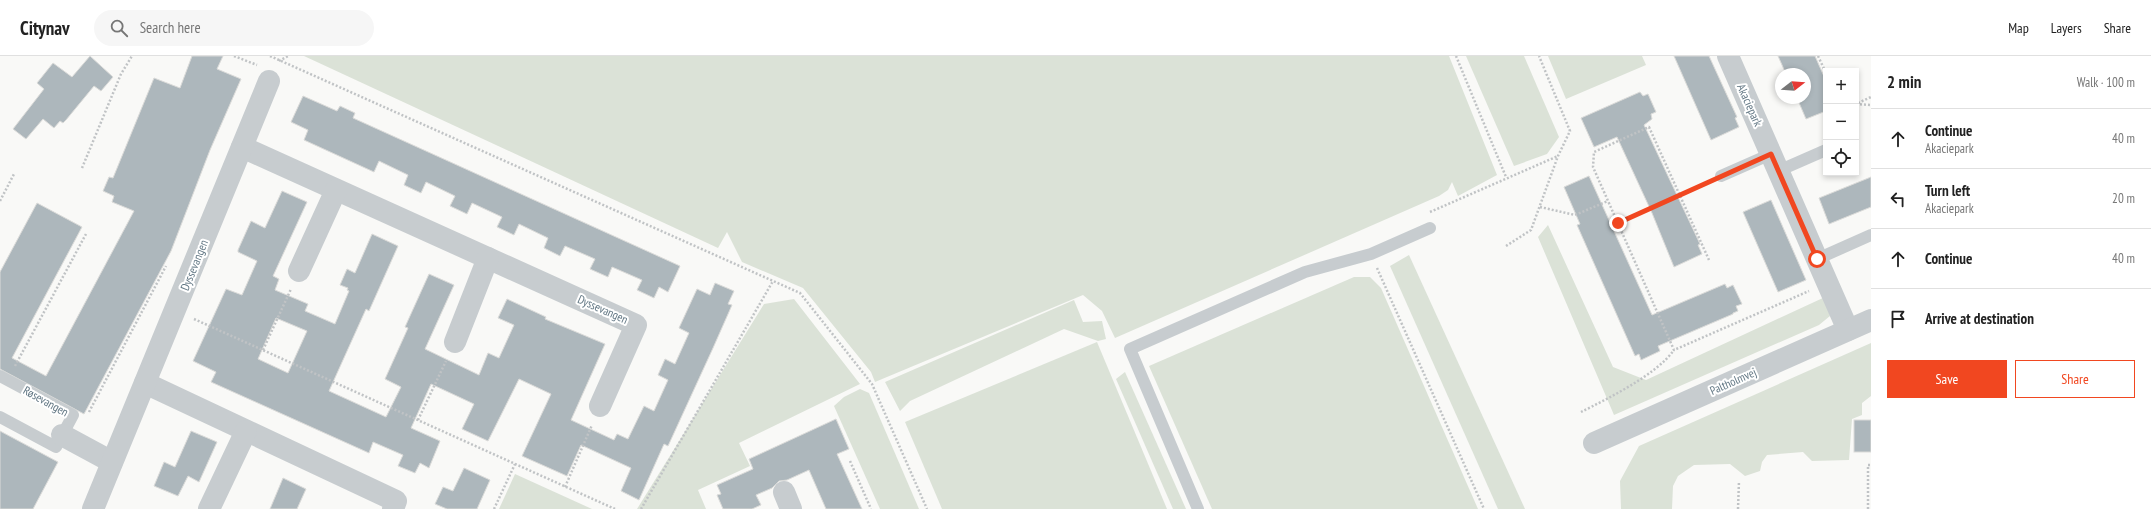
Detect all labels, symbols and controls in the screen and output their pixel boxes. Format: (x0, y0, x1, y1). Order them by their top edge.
search box (94, 10, 374, 46)
text: Citynav (20, 16, 70, 40)
icon: search (108, 17, 130, 39)
text: Search here (140, 18, 201, 37)
text: Map (2008, 19, 2029, 37)
text: Layers (2051, 19, 2082, 37)
text: Share (2104, 19, 2131, 37)
north arrow (1775, 68, 1811, 104)
map controls (1823, 68, 1859, 176)
button: + (1823, 68, 1859, 104)
text: 2 min (1887, 71, 1921, 93)
text: Walk · 100 m (2077, 74, 2135, 91)
street label: Akaciepark (1734, 81, 1766, 129)
button: − (1823, 104, 1859, 140)
text: Continue (1925, 121, 1972, 140)
icon: ahead (1887, 128, 1909, 150)
text: 40 m (2112, 130, 2135, 147)
button: locate (1823, 140, 1859, 176)
text: Akaciepark (1925, 140, 1974, 157)
text: Turn left (1925, 181, 1970, 200)
icon: left (1887, 188, 1909, 210)
text: 20 m (2112, 190, 2135, 207)
text: Akaciepark (1925, 200, 1974, 217)
route end (1609, 214, 1627, 232)
street label: Dyssevangen (177, 237, 211, 293)
icon: ahead (1887, 248, 1909, 270)
text: Continue (1925, 249, 1972, 268)
route start (1808, 250, 1826, 268)
text: 40 m (2112, 250, 2135, 267)
street label: Dyssevangen (575, 291, 631, 327)
icon: arrive (1887, 308, 1909, 330)
text: Arrive at destination (1925, 309, 2034, 328)
button: Save (1887, 360, 2007, 398)
button: Share (2015, 360, 2135, 398)
street label: Paltholmvej (1707, 364, 1759, 398)
street label: Røsevangen (21, 382, 71, 420)

